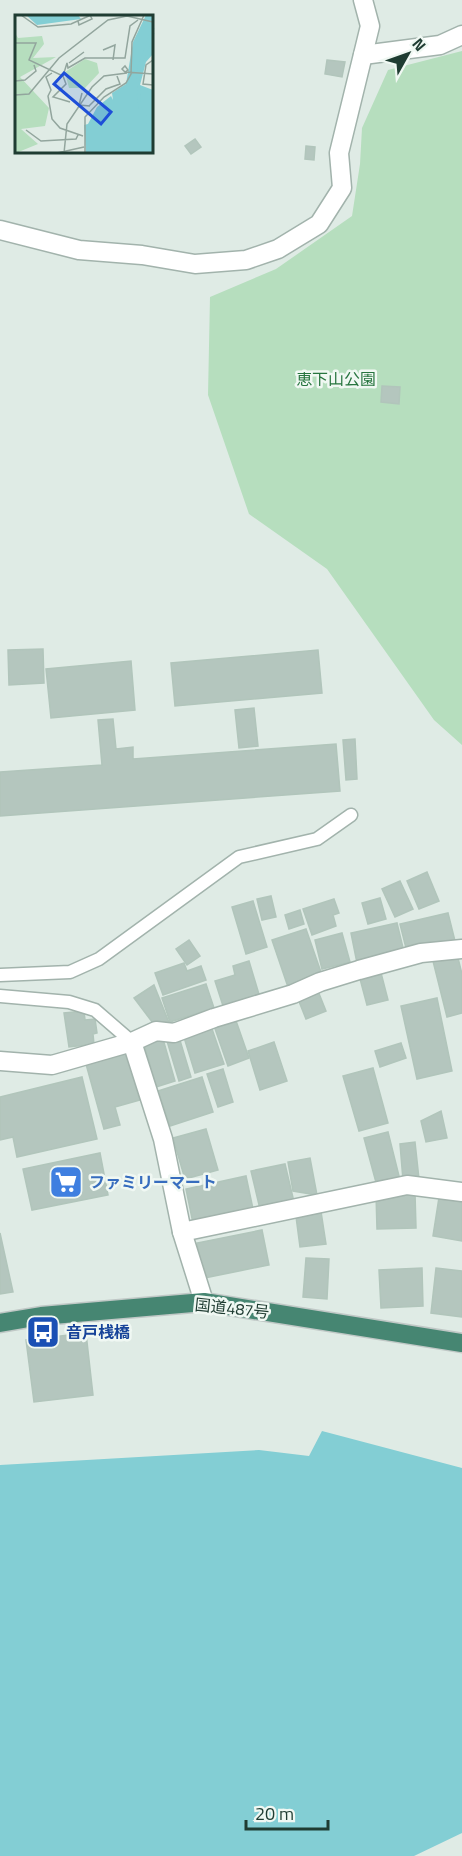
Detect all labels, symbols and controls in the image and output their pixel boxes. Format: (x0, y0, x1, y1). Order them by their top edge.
inset map (15, 15, 153, 153)
north arrow (378, 24, 438, 84)
text: N (407, 32, 432, 56)
park label: 恵下山公園 (296, 367, 376, 391)
supermarket icon: ファミリーマート (48, 1164, 84, 1200)
place label: ファミリーマート (89, 1170, 217, 1194)
street label: 国道487号 (194, 1292, 270, 1324)
bus stop icon: 音戸桟橋 (25, 1314, 61, 1350)
place label: 音戸桟橋 (66, 1320, 130, 1344)
scale bar (246, 1793, 328, 1831)
text: 20 m (255, 1800, 294, 1827)

